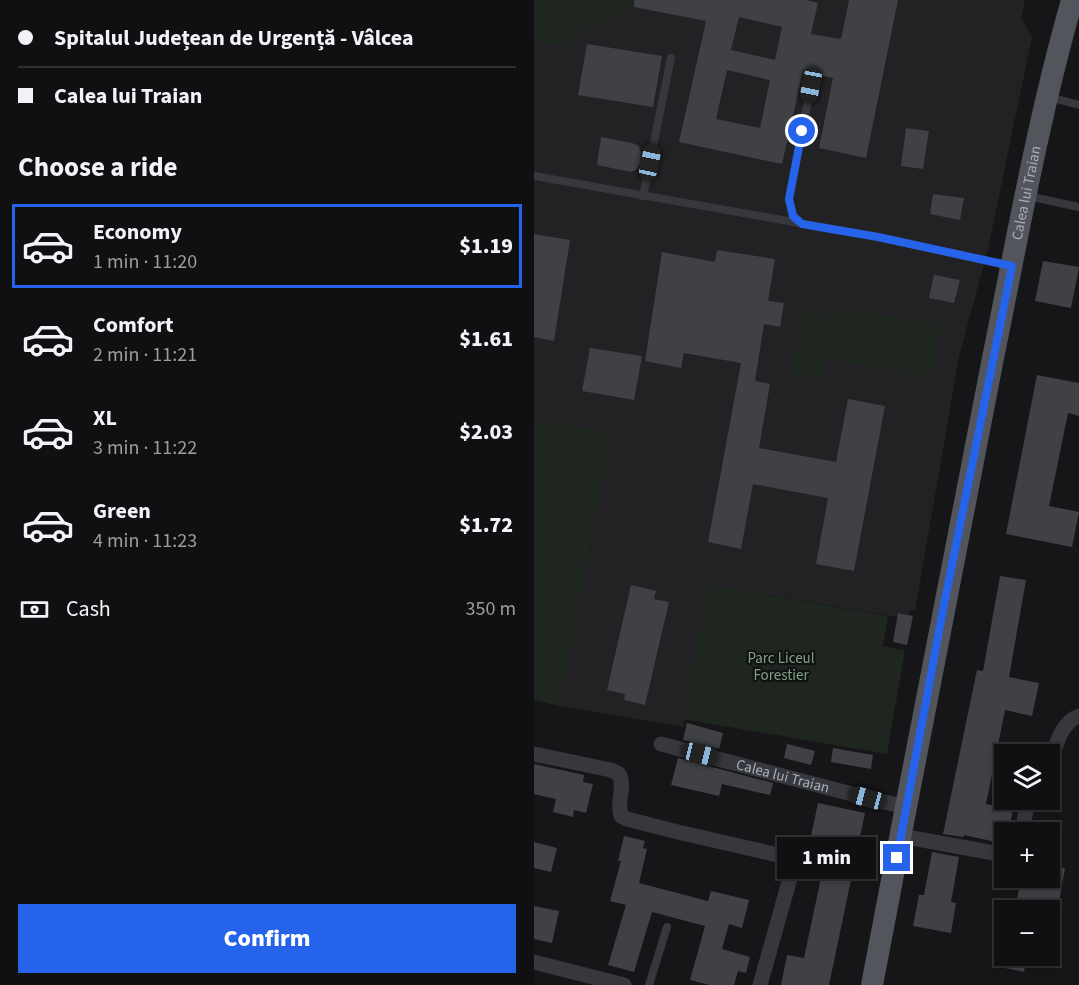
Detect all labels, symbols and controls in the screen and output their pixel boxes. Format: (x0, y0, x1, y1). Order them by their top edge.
text: Spitalul Județean de Urgență - Vâlcea (54, 22, 414, 54)
car (799, 66, 823, 104)
text: Calea lui Traian (54, 80, 202, 112)
route start (788, 117, 815, 144)
car (637, 143, 663, 181)
street label: Calea lui Traian (1006, 144, 1046, 242)
text: Choose a ride (18, 148, 178, 187)
text: Economy (93, 216, 182, 248)
icon: car (21, 219, 75, 273)
text: $1.19 (459, 230, 513, 262)
text: 1 min · 11:20 (93, 248, 197, 276)
text: Comfort (93, 309, 174, 341)
icon: car (21, 312, 75, 366)
text: $1.61 (459, 323, 513, 355)
text: 2 min · 11:21 (93, 341, 197, 369)
text: XL (93, 402, 117, 434)
icon: car (21, 405, 75, 459)
text: $2.03 (459, 416, 513, 448)
text: 3 min · 11:22 (93, 434, 197, 462)
text: Green (93, 495, 151, 527)
icon: car (21, 498, 75, 552)
text: $1.72 (459, 509, 513, 541)
text: 4 min · 11:23 (93, 527, 197, 555)
icon: cash (18, 593, 51, 626)
text: Cash (66, 593, 111, 625)
text: 350 m (466, 595, 516, 623)
park label: Parc Liceul Forestier (747, 648, 815, 686)
car (680, 741, 720, 767)
map controls (994, 744, 1060, 966)
button: layers (994, 744, 1060, 810)
street label: Calea lui Traian (734, 754, 832, 798)
car (847, 785, 887, 811)
button: + (994, 822, 1060, 888)
callout: 1 min (777, 837, 876, 879)
text: 1 min (802, 844, 851, 872)
route end (883, 844, 910, 871)
button: − (994, 900, 1060, 966)
button: Confirm (18, 904, 516, 973)

